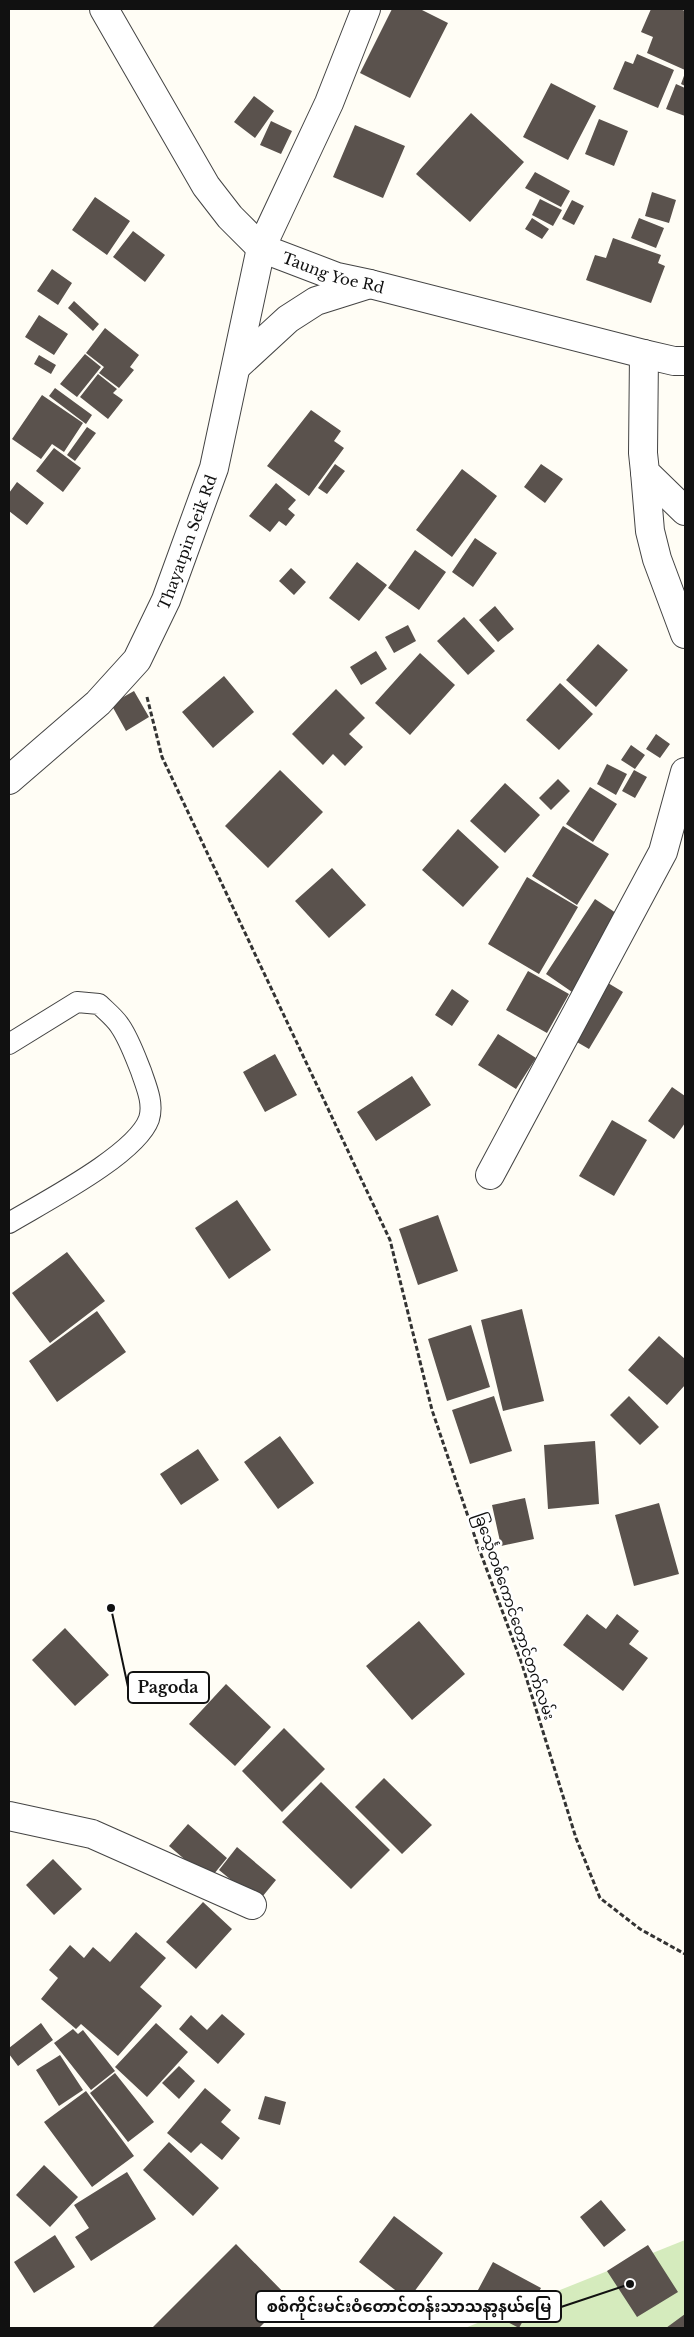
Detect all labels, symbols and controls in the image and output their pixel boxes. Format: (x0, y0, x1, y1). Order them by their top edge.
street label: Taung Yoe Rd (280, 248, 386, 297)
street label: Thayatpin Seik Rd (153, 472, 220, 613)
street label: ခြင်္သေ့တစ်ကောင်တောင်တက်လမ်း (468, 1510, 559, 1723)
callout: Pagoda (128, 1672, 209, 1703)
text: Pagoda (137, 1677, 199, 1697)
callout: စစ်ကိုင်းမင်းဝံတောင်တန်းသာသနာ့နယ်မြေ (256, 2291, 561, 2322)
text: စစ်ကိုင်းမင်းဝံတောင်တန်းသာသနာ့နယ်မြေ (267, 2295, 551, 2320)

